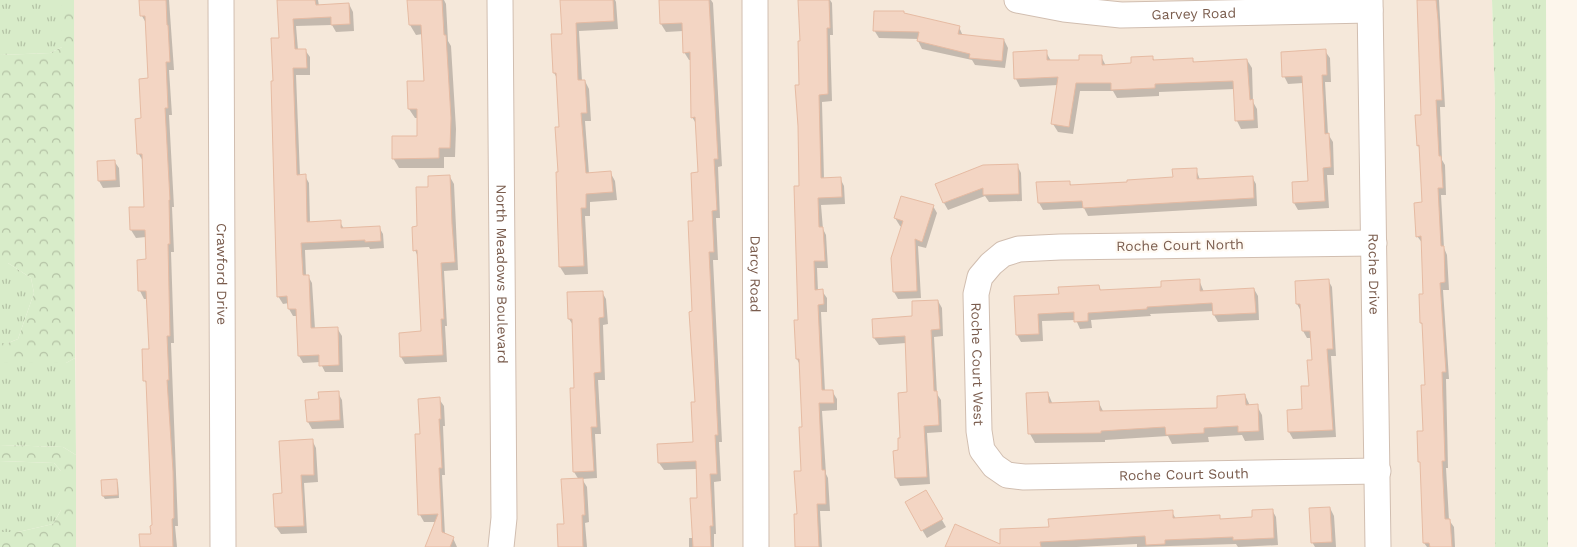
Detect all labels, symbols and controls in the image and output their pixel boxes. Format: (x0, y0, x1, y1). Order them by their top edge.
street label: Garvey Road (1151, 5, 1236, 22)
street label: North Meadows Boulevard (493, 184, 511, 364)
street label: Crawford Drive (214, 223, 230, 325)
street label: Roche Drive (1365, 233, 1383, 315)
street label: Darcy Road (747, 235, 764, 313)
street label: Roche Court North (1116, 236, 1244, 254)
street label: Roche Court West (968, 302, 987, 426)
street label: Roche Court South (1119, 465, 1249, 483)

